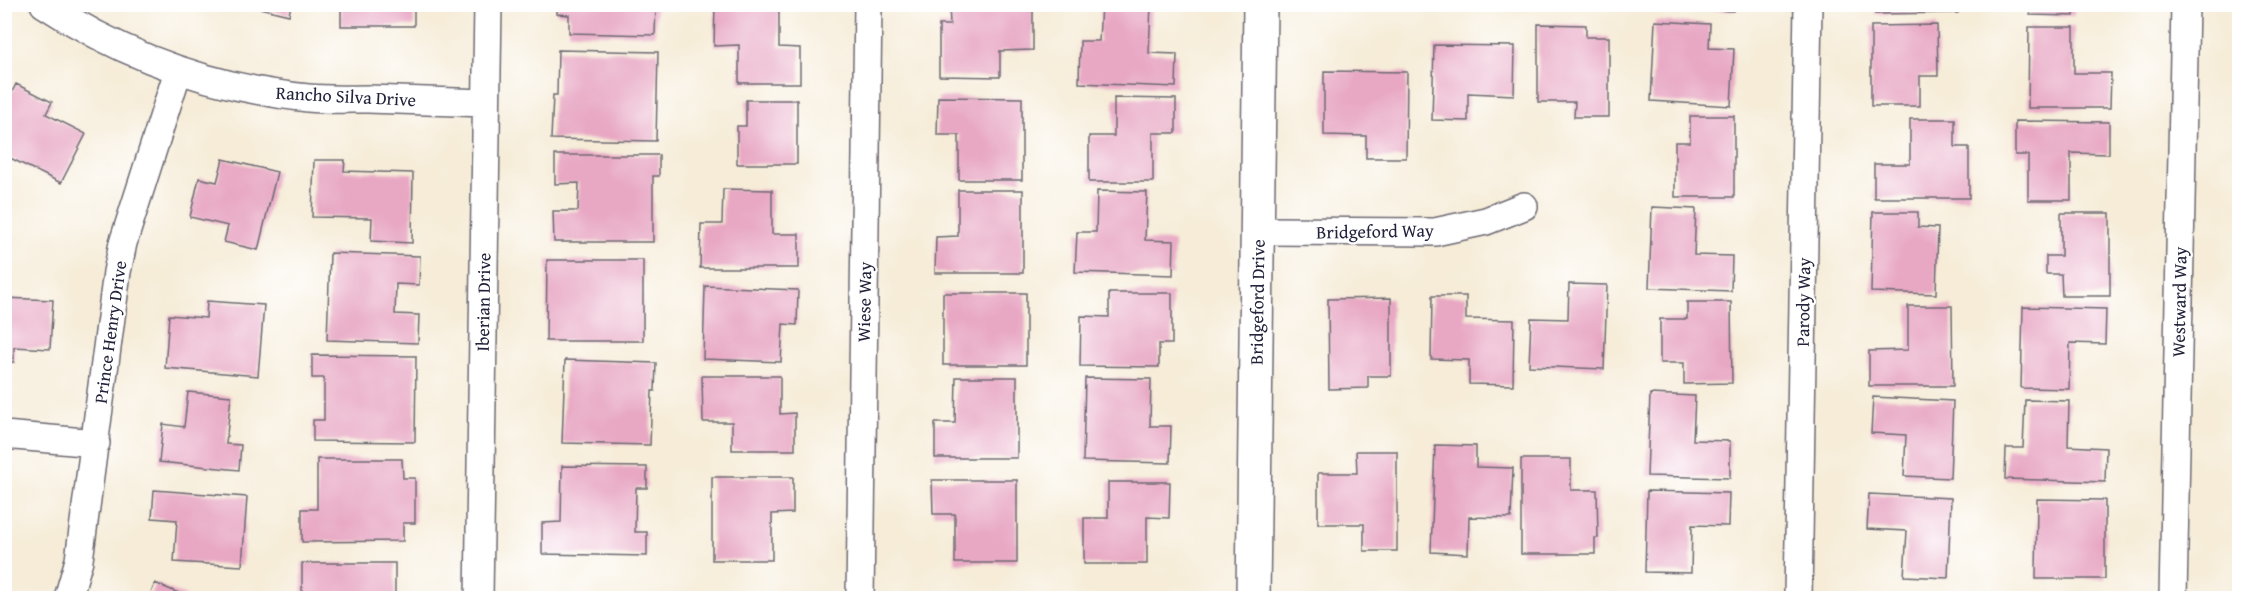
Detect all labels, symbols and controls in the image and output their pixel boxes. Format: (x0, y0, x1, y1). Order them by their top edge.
street label: Rancho Silva Drive (275, 79, 417, 113)
street label: Bridgeford Way (1316, 216, 1434, 246)
street label: Bridgeford Drive (1242, 239, 1272, 365)
street label: Westward Way (2165, 247, 2193, 357)
street label: Iberian Drive (469, 252, 497, 352)
street label: Parody Way (1789, 257, 1817, 347)
street label: Prince Henry Drive (87, 259, 133, 405)
street label: Wiese Way (850, 262, 878, 342)

